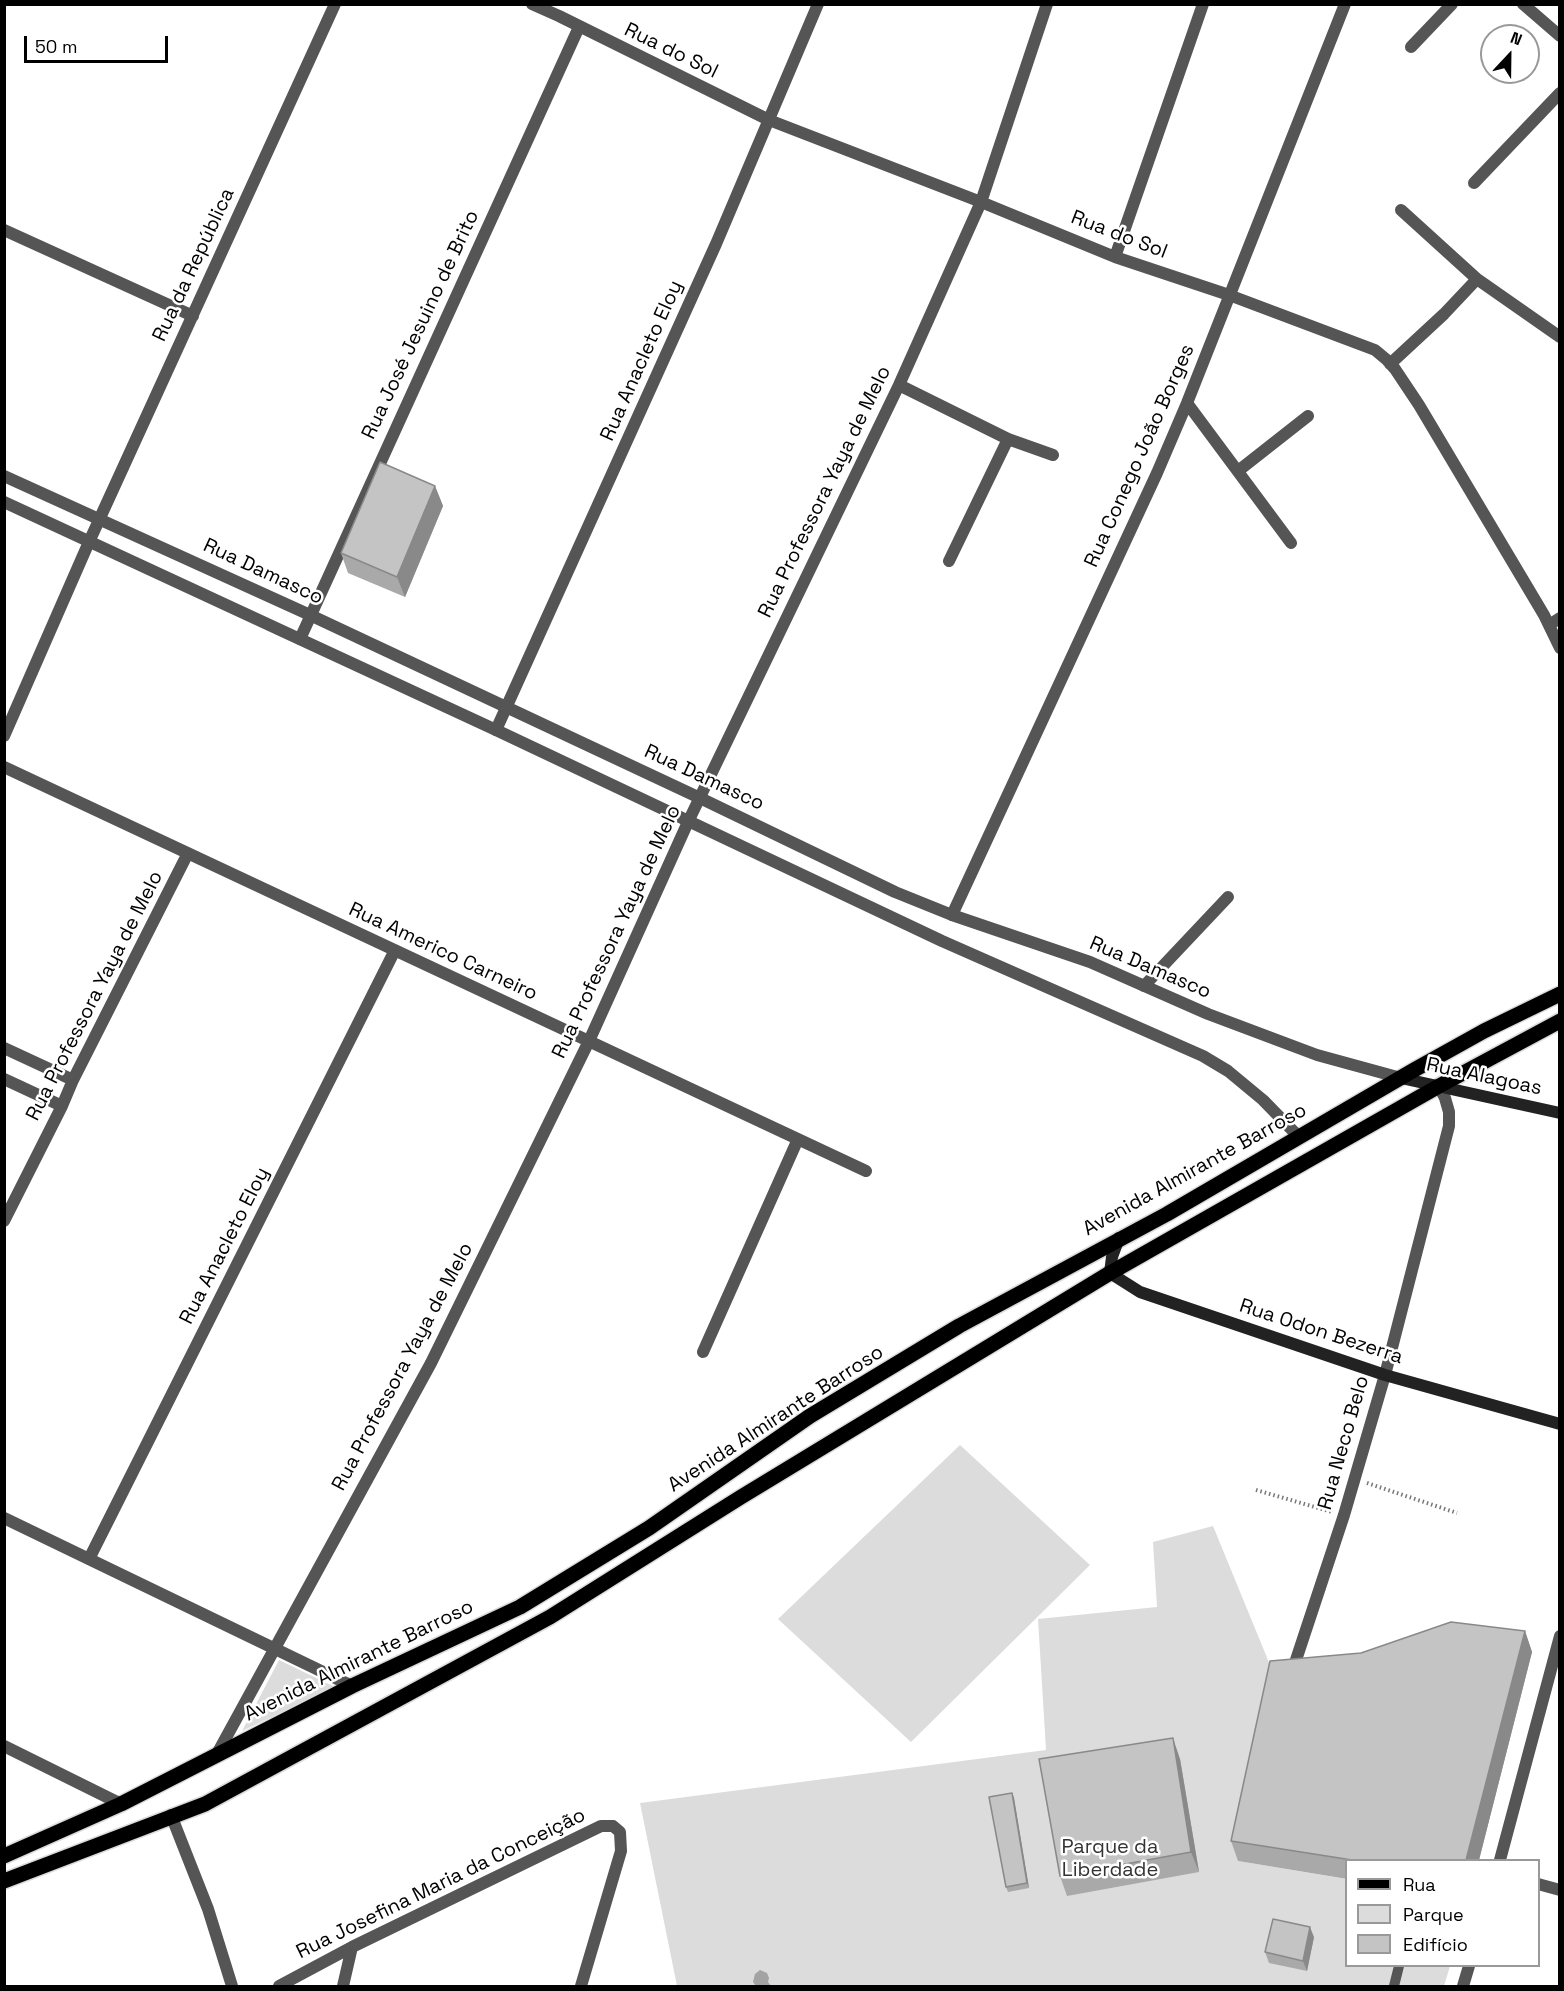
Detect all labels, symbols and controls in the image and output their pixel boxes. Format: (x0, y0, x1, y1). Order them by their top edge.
street label: Rua do Sol (620, 18, 722, 84)
scale bar (27, 24, 171, 62)
north arrow (1480, 24, 1540, 84)
text: N (1507, 27, 1525, 50)
text: 50 m (35, 35, 77, 58)
street label: Rua da República (148, 184, 240, 346)
street label: Rua do Sol (1067, 206, 1171, 264)
street label: Rua José Jesuino de Brito (357, 207, 485, 443)
street label: Rua Anacleto Eloy (596, 277, 688, 445)
street label: Rua Conego João Borges (1080, 341, 1200, 571)
street label: Rua Professora Yaya de Melo (753, 362, 897, 622)
street label: Rua Damasco (199, 534, 327, 610)
street label: Rua Damasco (640, 740, 768, 816)
street label: Rua Professora Yaya de Melo (548, 801, 686, 1063)
street label: Rua Professora Yaya de Melo (21, 867, 169, 1125)
street label: Rua Americo Carneiro (345, 898, 541, 1006)
street label: Rua Damasco (1086, 932, 1214, 1004)
street label: Rua Alagoas (1424, 1053, 1544, 1101)
street label: Avenida Almirante Barroso (1079, 1098, 1311, 1242)
street label: Rua Anacleto Eloy (175, 1163, 275, 1329)
street label: Rua Professora Yaya de Melo (327, 1239, 479, 1495)
street label: Rua Odon Bezerra (1236, 1294, 1406, 1370)
street label: Avenida Almirante Barroso (664, 1340, 888, 1498)
street label: Rua Neco Belo (1313, 1373, 1375, 1513)
street label: Avenida Almirante Barroso (241, 1595, 477, 1727)
street label: Rua Josefina Maria da Conceição (293, 1803, 589, 1965)
park label: Parque da Liberdade (1062, 1836, 1158, 1883)
legend (1345, 1859, 1540, 1967)
text: Rua (1403, 1873, 1436, 1896)
text: Parque (1403, 1903, 1464, 1926)
text: Edifício (1403, 1933, 1468, 1956)

